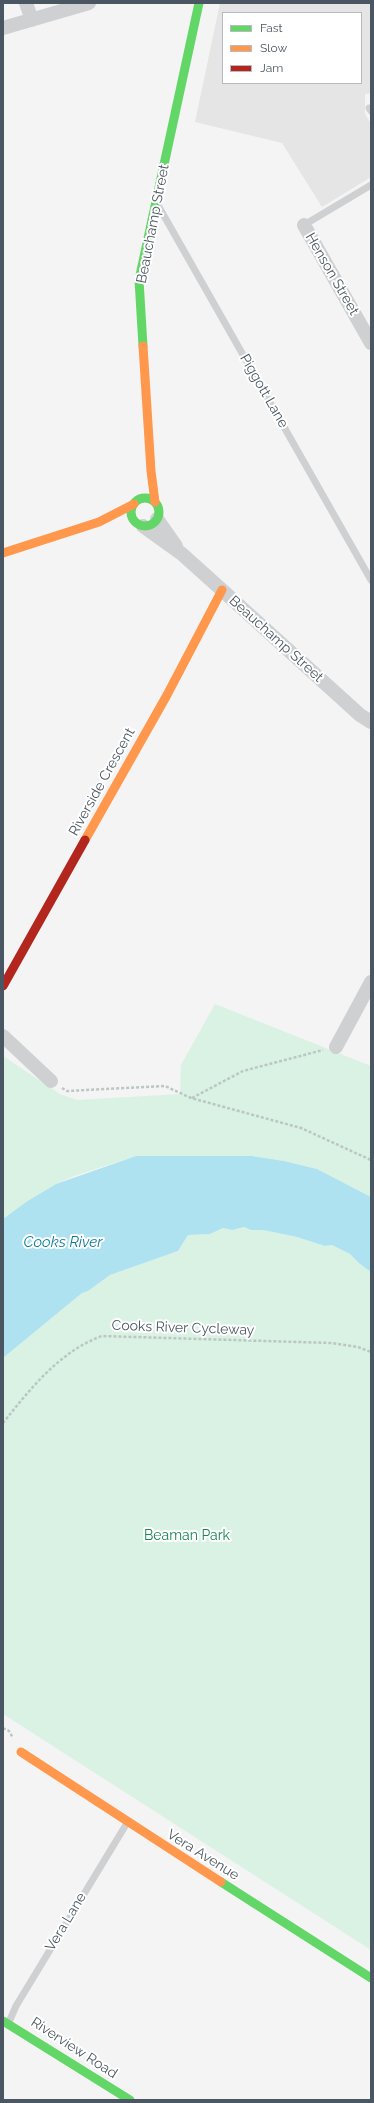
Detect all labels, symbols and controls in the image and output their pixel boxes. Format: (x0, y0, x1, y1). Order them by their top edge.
legend (222, 12, 362, 84)
text: Fast (260, 21, 283, 35)
text: Slow (260, 41, 287, 55)
text: Jam (260, 61, 283, 75)
street label: Beauchamp Street (133, 163, 173, 285)
street label: Henson Street (302, 230, 362, 318)
street label: Piggott Lane (236, 351, 292, 431)
street label: Beauchamp Street (225, 592, 327, 686)
street label: Riverside Crescent (65, 725, 139, 839)
water label: Cooks River (24, 1233, 102, 1251)
street label: Cooks River Cycleway (111, 1317, 255, 1339)
park label: Beaman Park (144, 1528, 230, 1544)
street label: Vera Avenue (164, 1826, 242, 1884)
street label: Vera Lane (42, 1890, 90, 1954)
street label: Riverview Road (28, 2014, 120, 2082)

